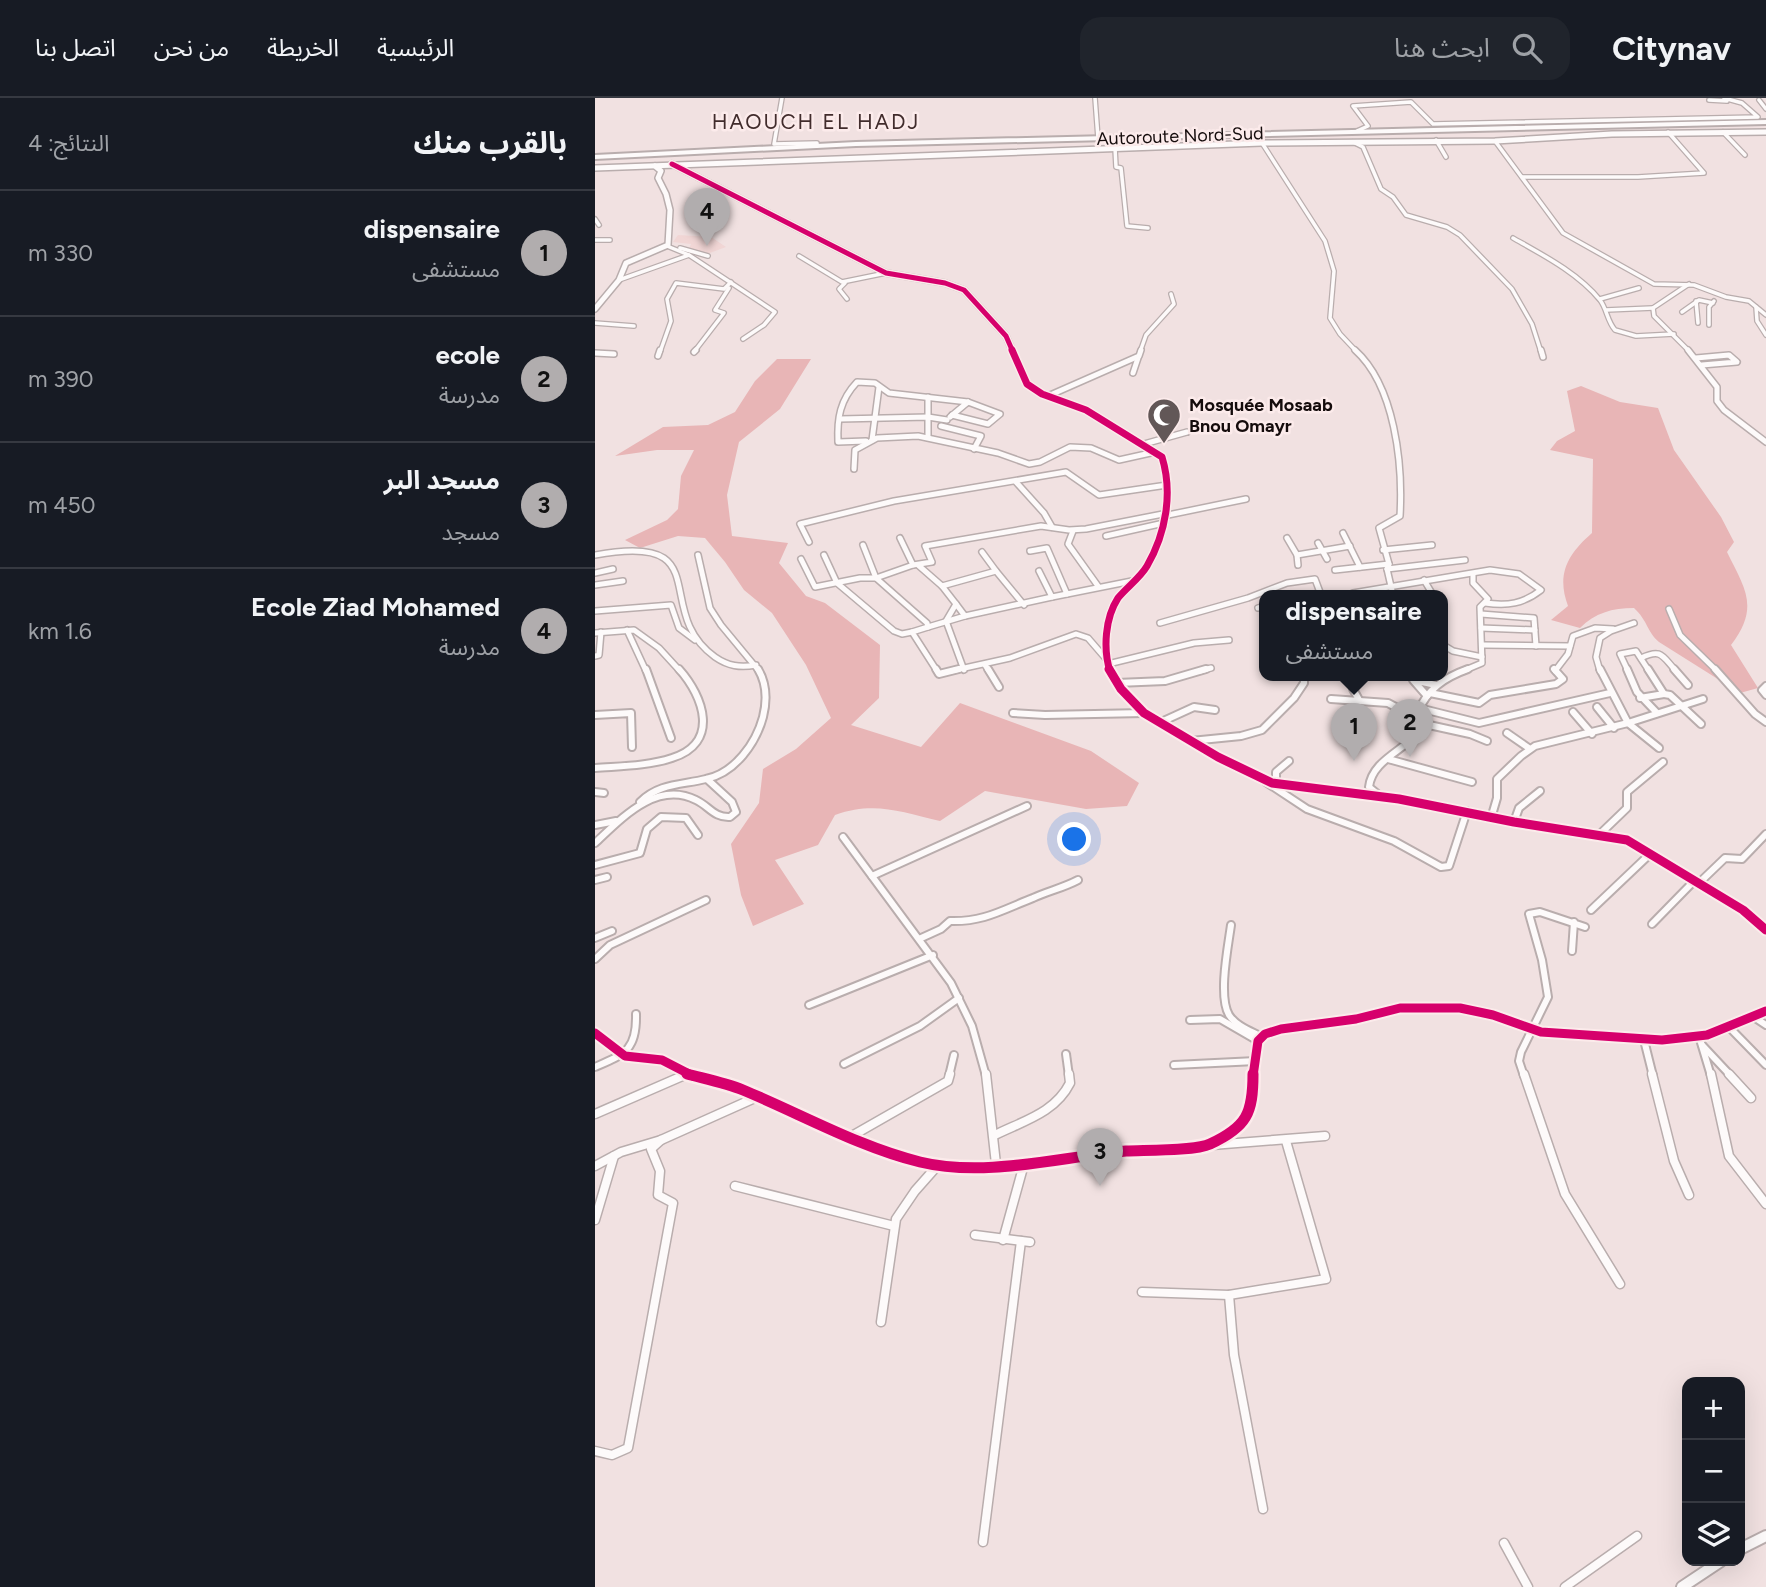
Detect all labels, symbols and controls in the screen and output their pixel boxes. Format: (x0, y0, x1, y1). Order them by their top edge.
search box (1080, 17, 1570, 80)
icon: search (1508, 29, 1546, 67)
text: Citynav (1612, 29, 1731, 68)
text: ابحث هنا (1394, 32, 1490, 64)
text: اتصل بنا (35, 33, 116, 62)
text: من نحن (154, 33, 229, 62)
text: الخريطة (267, 33, 339, 62)
text: الرئيسية (377, 33, 454, 62)
district label: HAOUCH EL HADJ (712, 109, 920, 134)
street label: Autoroute Nord-Sud (1096, 122, 1264, 150)
text: بالقرب منك (414, 124, 567, 161)
text: النتائج: 4 (28, 129, 110, 157)
pin: 4 (684, 188, 730, 246)
text: dispensaire (364, 213, 500, 245)
text: 330 m (28, 239, 93, 267)
text: 1 (539, 239, 549, 267)
text: مستشفى (412, 255, 500, 283)
text: ecole (435, 339, 500, 371)
text: 390 m (28, 365, 94, 393)
text: 2 (537, 365, 551, 393)
text: مدرسة (439, 381, 500, 409)
place label: Mosquée Mosaab Bnou Omayr (1189, 394, 1333, 437)
mosque icon: Mosquée Mosaab Bnou Omayr (1145, 396, 1183, 445)
text: مسجد البر (384, 464, 500, 496)
text: 450 m (28, 491, 96, 519)
text: 3 (538, 491, 550, 519)
text: مسجد (441, 518, 500, 546)
popup (1259, 590, 1448, 681)
text: Ecole Ziad Mohamed (251, 591, 500, 623)
text: dispensaire (1285, 595, 1422, 627)
text: 1.6 km (28, 617, 92, 645)
text: 4 (537, 617, 551, 645)
text: مدرسة (439, 633, 500, 661)
text: مستشفى (1285, 637, 1373, 665)
pin: 2 (1387, 699, 1433, 757)
pin: 1 (1331, 703, 1377, 761)
your location (1057, 822, 1091, 856)
pin: 3 (1077, 1128, 1123, 1186)
map controls (1682, 1377, 1745, 1566)
button: + (1682, 1377, 1745, 1440)
button: − (1682, 1440, 1745, 1503)
button: layers (1682, 1503, 1745, 1566)

